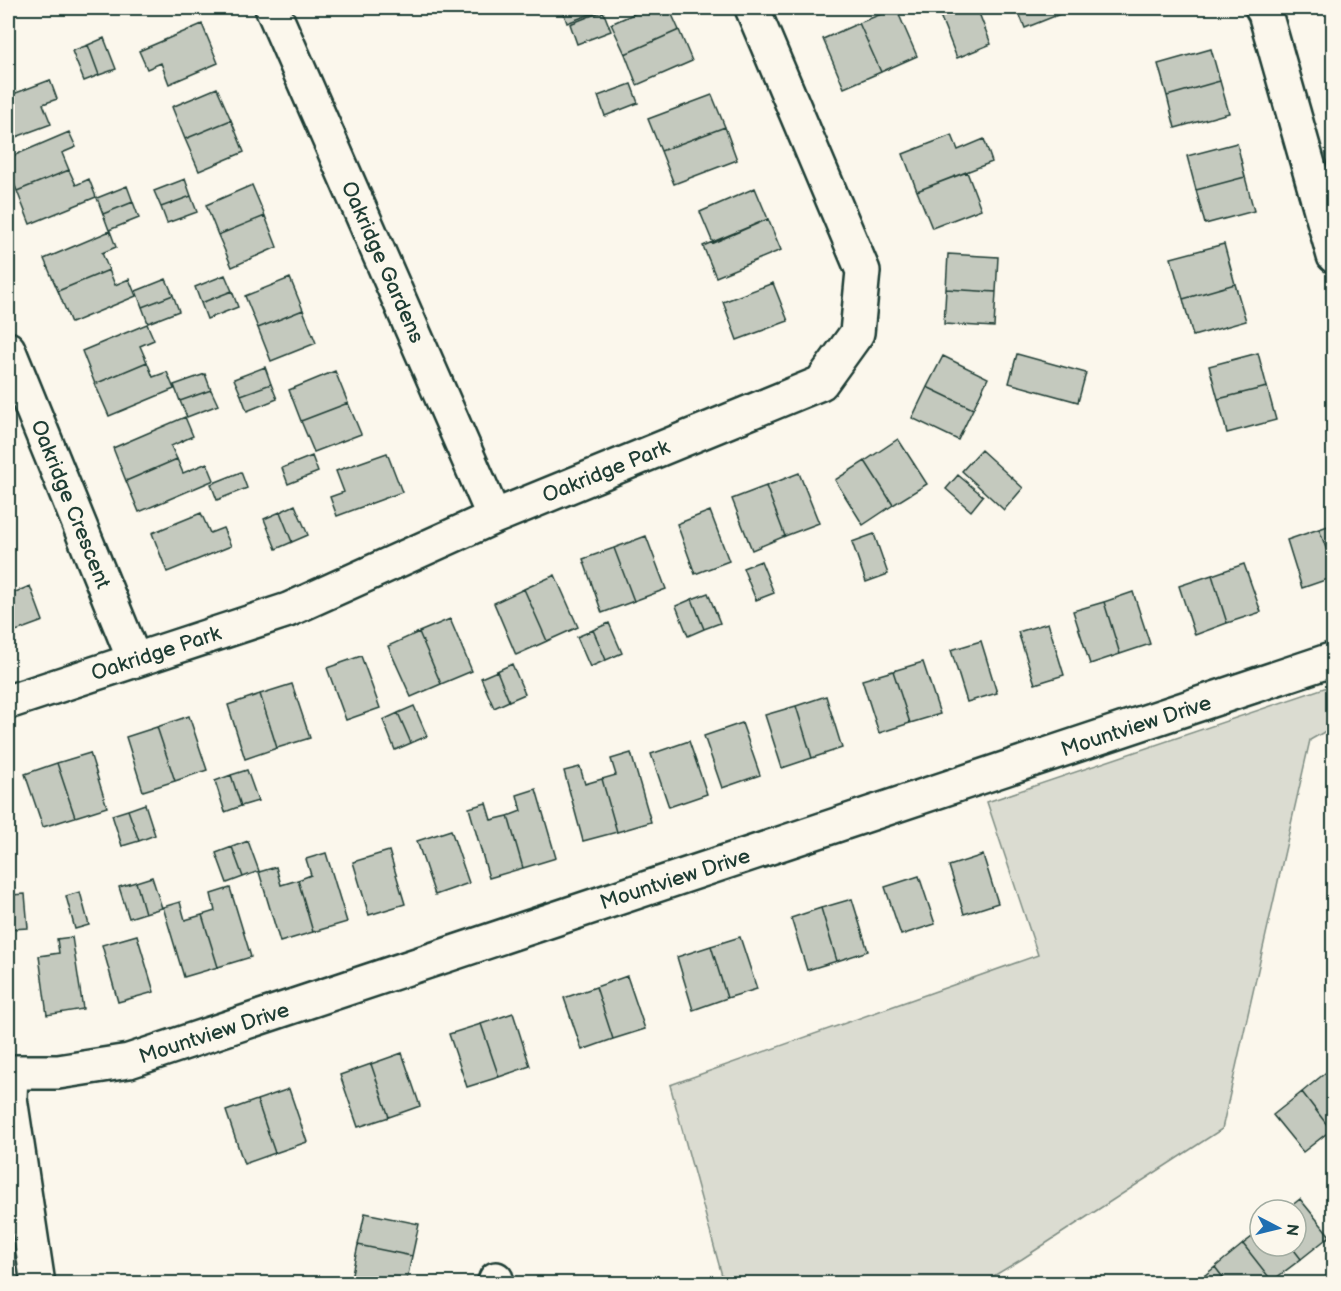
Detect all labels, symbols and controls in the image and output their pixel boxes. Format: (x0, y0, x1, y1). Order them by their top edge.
street label: Oakridge Gardens (336, 178, 429, 347)
street label: Oakridge Crescent (25, 416, 116, 593)
street label: Oakridge Park (539, 434, 674, 508)
street label: Oakridge Park (88, 621, 225, 686)
street label: Mountview Drive (1058, 690, 1214, 763)
street label: Mountview Drive (597, 843, 753, 916)
street label: Mountview Drive (136, 997, 292, 1070)
north arrow (1248, 1198, 1308, 1258)
text: N (1281, 1223, 1302, 1237)

